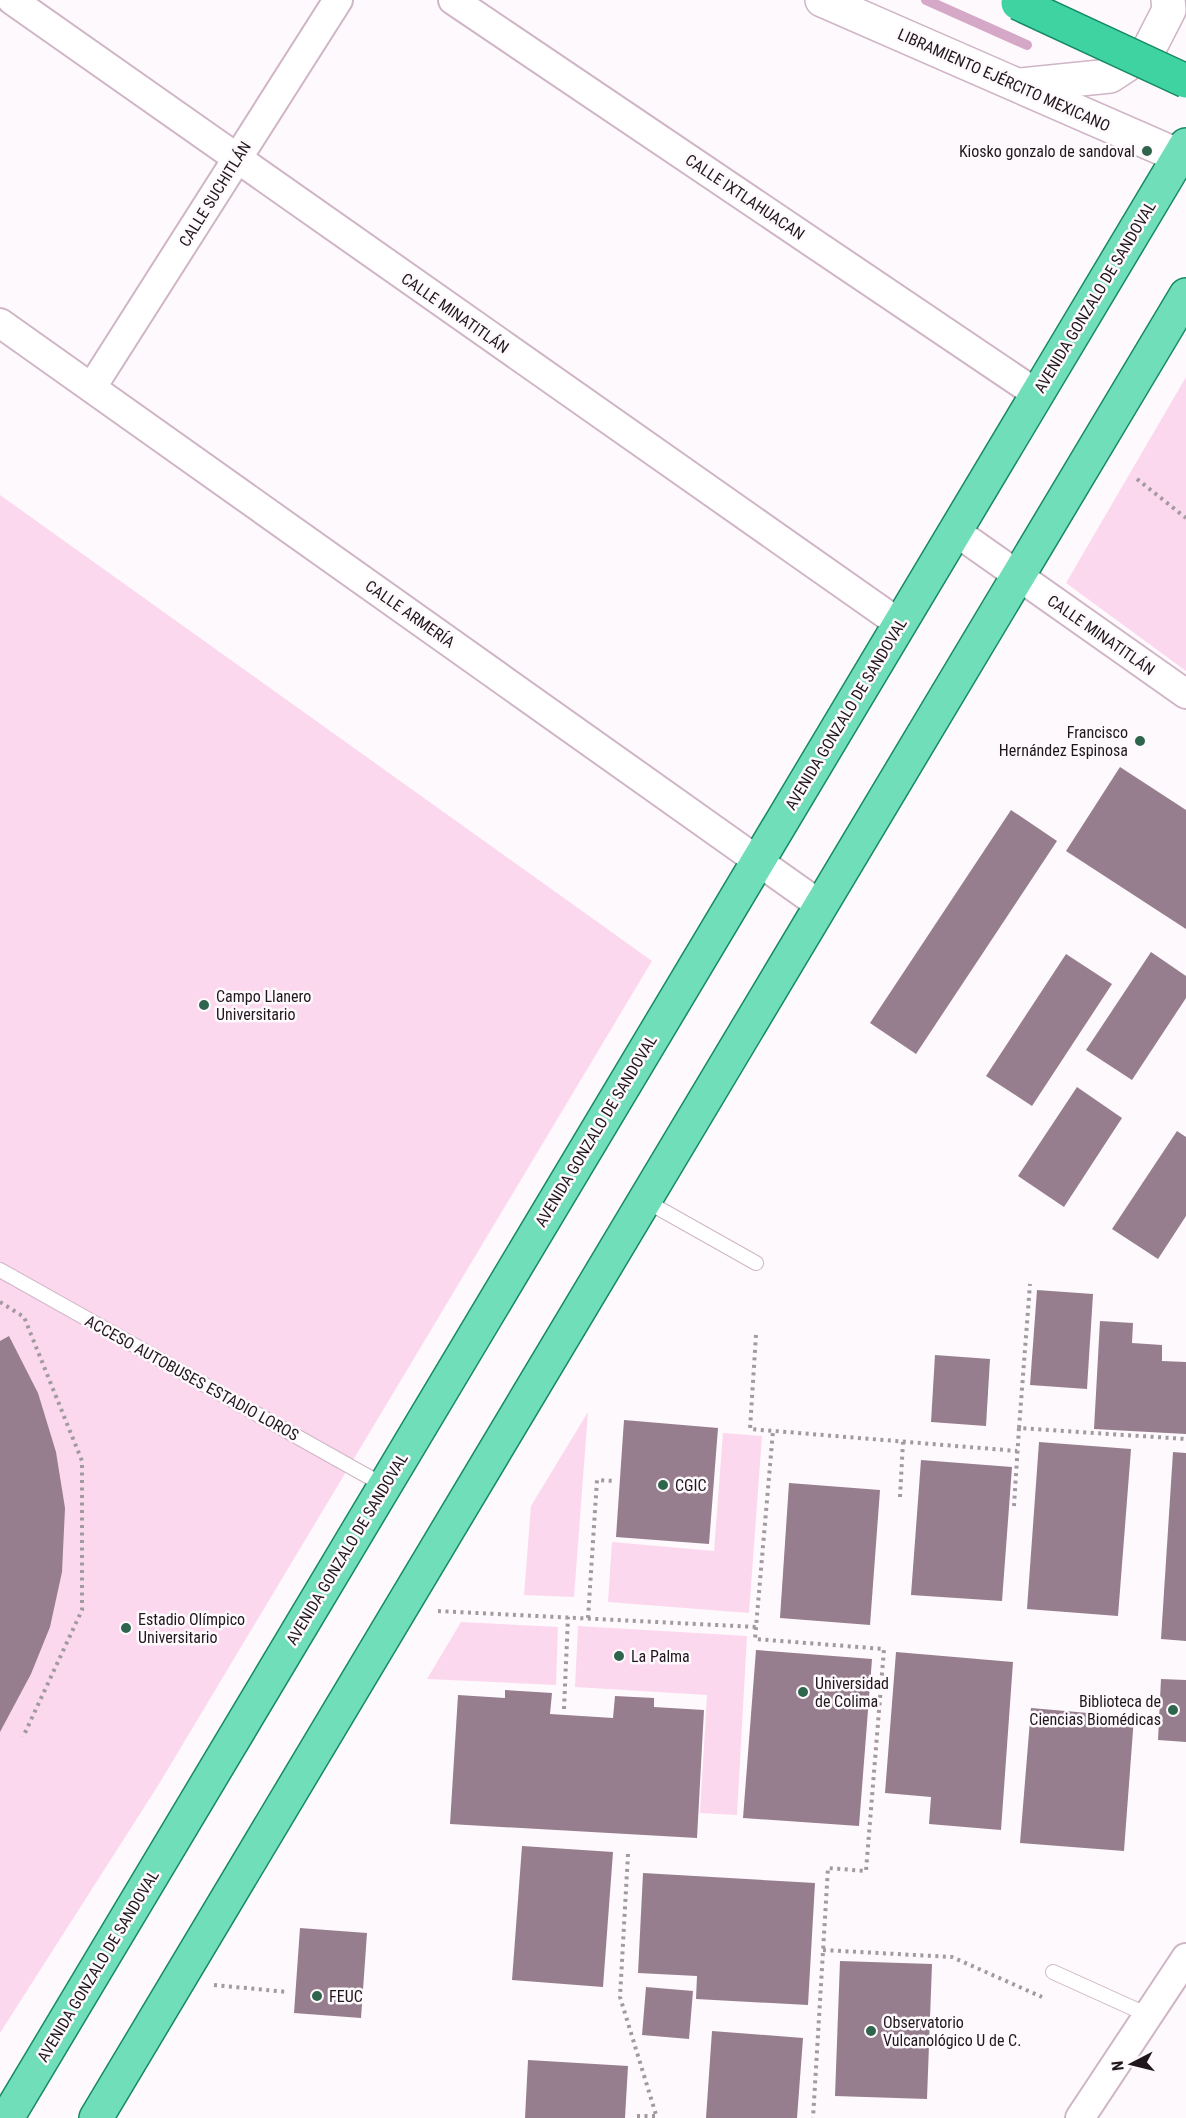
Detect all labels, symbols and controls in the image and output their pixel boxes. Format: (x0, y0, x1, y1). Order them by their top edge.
street label: LIBRAMIENTO EJÉRCITO MEXICANO (895, 24, 1113, 136)
street label: CALLE SUCHITLÁN (175, 138, 255, 250)
place label: Kiosko gonzalo de sandoval (959, 142, 1135, 161)
marker: Kiosko gonzalo de sandoval (1140, 144, 1154, 158)
street label: CALLE IXTLAHUACAN (682, 150, 808, 244)
street label: AVENIDA GONZALO DE SANDOVAL (1030, 197, 1160, 396)
street label: CALLE MINATITLÁN (398, 269, 512, 357)
street label: CALLE ARMERÍA (362, 576, 458, 652)
street label: CALLE MINATITLÁN (1044, 591, 1158, 679)
street label: AVENIDA GONZALO DE SANDOVAL (781, 614, 911, 813)
place label: Francisco Hernández Espinosa (999, 723, 1128, 760)
marker: Francisco Hernández Espinosa (1133, 734, 1147, 748)
place label: Campo Llanero Universitario (216, 987, 311, 1024)
marker: Campo Llanero Universitario (197, 998, 211, 1012)
street label: AVENIDA GONZALO DE SANDOVAL (531, 1031, 661, 1230)
street label: ACCESO AUTOBUSES ESTADIO LOROS (82, 1311, 302, 1445)
street label: AVENIDA GONZALO DE SANDOVAL (282, 1449, 412, 1648)
place label: CGIC (675, 1476, 707, 1495)
marker: CGIC (656, 1478, 670, 1492)
place label: Estadio Olímpico Universitario (138, 1610, 245, 1647)
marker: Estadio Olímpico Universitario (119, 1621, 133, 1635)
place label: La Palma (631, 1647, 690, 1666)
marker: La Palma (612, 1649, 626, 1663)
place label: Universidad de Colima (815, 1674, 889, 1711)
marker: Universidad de Colima (796, 1685, 810, 1699)
place label: Biblioteca de Ciencias Biomédicas (1029, 1692, 1161, 1729)
marker: Biblioteca de Ciencias Biomédicas (1166, 1703, 1180, 1717)
street label: AVENIDA GONZALO DE SANDOVAL (33, 1866, 163, 2065)
place label: FEUC (329, 1987, 363, 2006)
marker: FEUC (310, 1989, 324, 2003)
place label: Observatorio Vulcanológico U de C. (883, 2013, 1021, 2050)
marker: Observatorio Vulcanológico U de C. (864, 2024, 878, 2038)
north arrow (1102, 2034, 1162, 2094)
text: N (1108, 2060, 1128, 2072)

